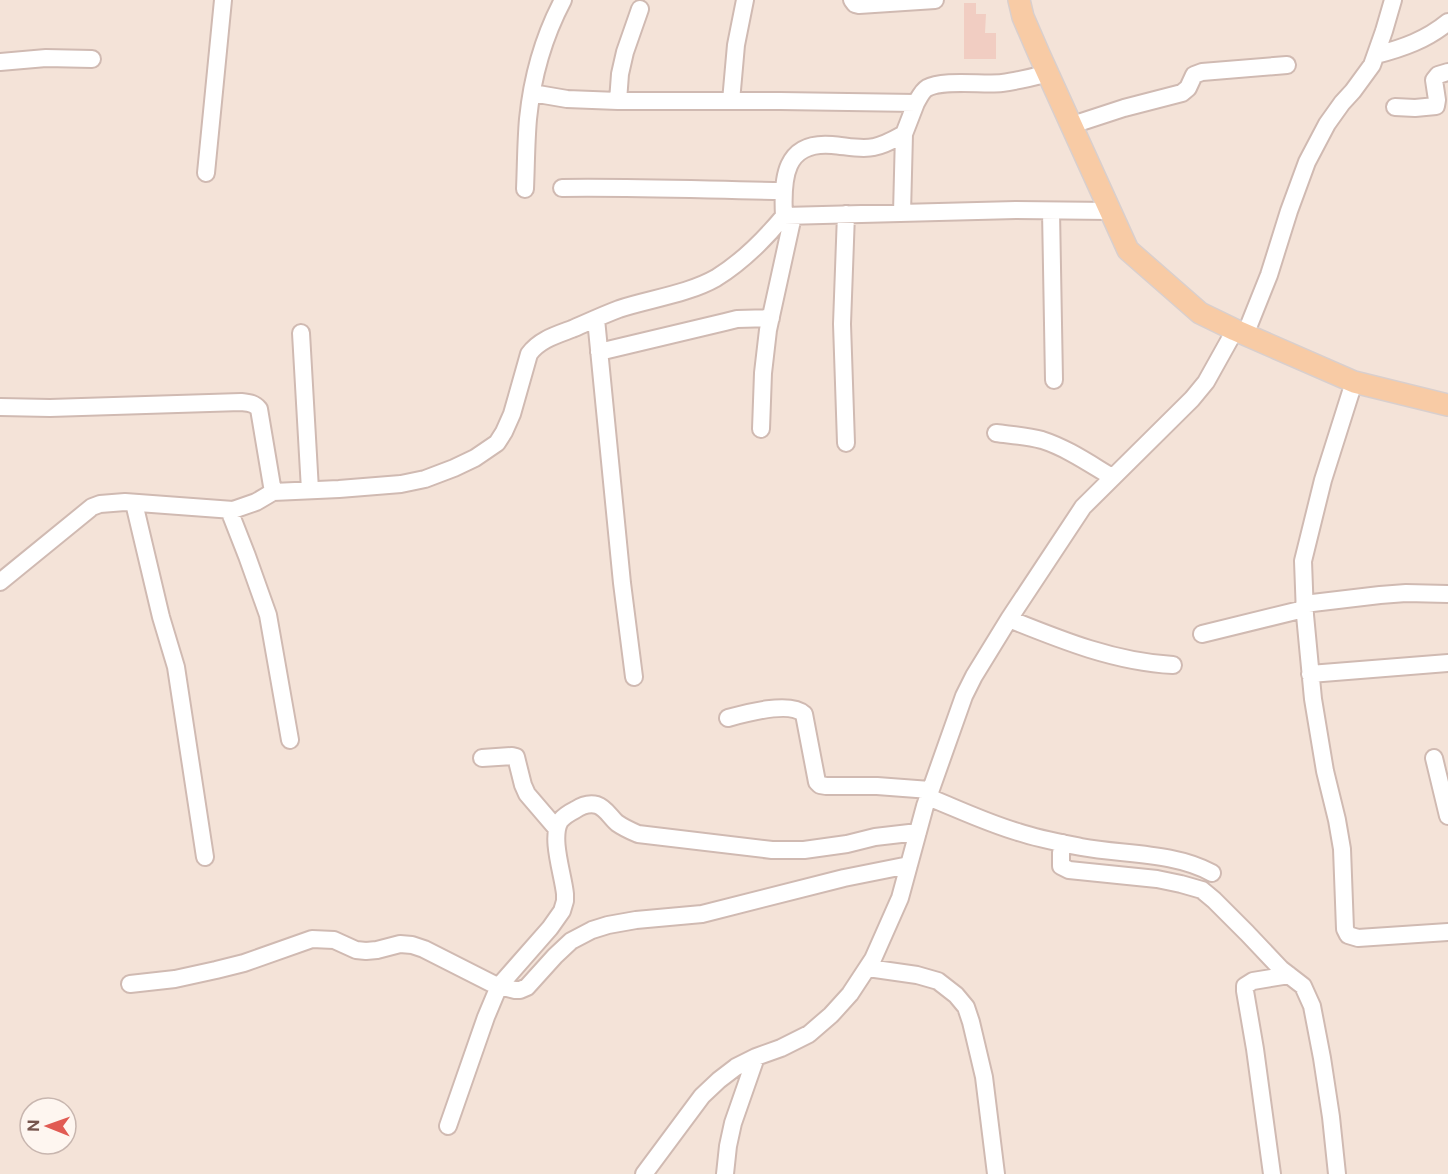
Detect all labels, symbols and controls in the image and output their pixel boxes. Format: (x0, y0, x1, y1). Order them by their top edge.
north arrow (18, 1096, 78, 1156)
text: N (24, 1119, 43, 1132)

